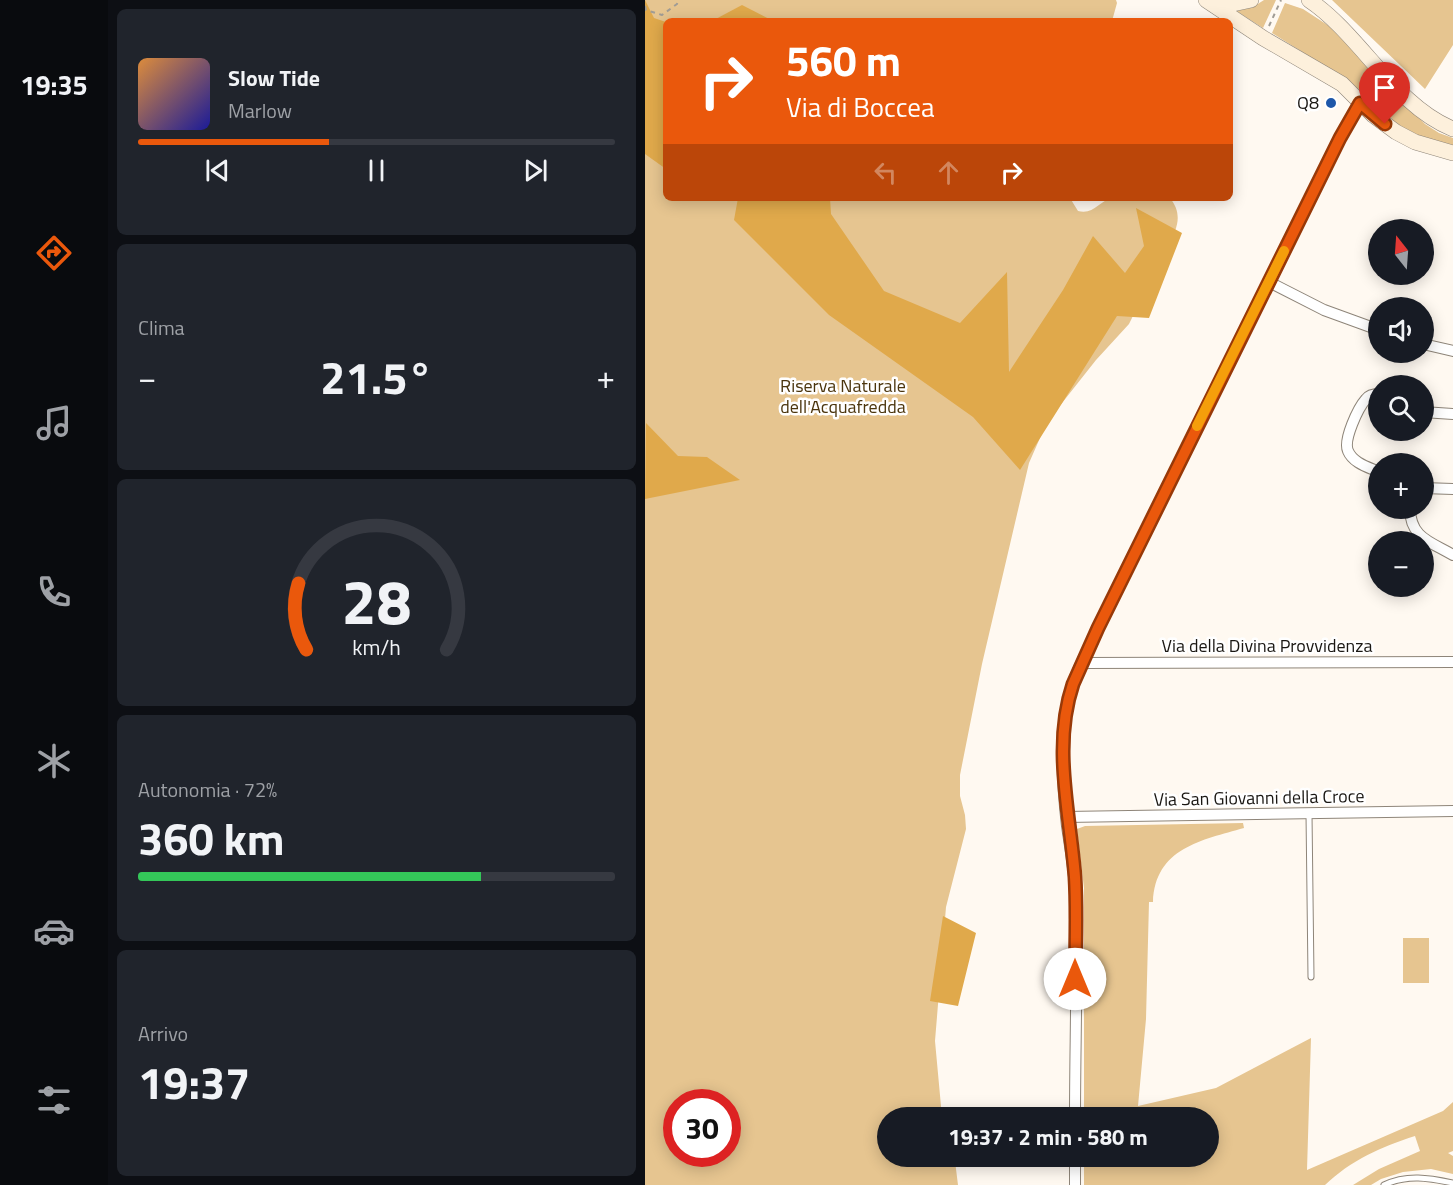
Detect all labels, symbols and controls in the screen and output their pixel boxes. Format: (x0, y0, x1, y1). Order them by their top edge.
text: 560 m (786, 28, 901, 92)
icon: right (687, 42, 765, 120)
text: Slow Tide (228, 61, 320, 95)
pin (1359, 62, 1410, 124)
text: 19:35 (20, 64, 88, 105)
icon: arrive (1368, 71, 1401, 104)
text: Via di Boccea (786, 86, 935, 127)
place label: Q8 (1297, 89, 1319, 116)
text: Marlow (228, 95, 292, 126)
marker: Q8 (1324, 96, 1338, 110)
icon: previous (201, 154, 234, 187)
icon: pause (360, 154, 393, 187)
icon: next (519, 154, 552, 187)
icon: left (869, 156, 902, 189)
icon: ahead (932, 156, 965, 189)
icon: right (995, 156, 1028, 189)
north arrow (1368, 219, 1434, 285)
map controls (1368, 219, 1434, 597)
icon: directions (33, 232, 75, 274)
button: sound (1368, 297, 1434, 363)
text: Clima (138, 312, 185, 343)
text: 21.5° (320, 343, 433, 411)
text: − (138, 352, 156, 402)
text: + (597, 352, 615, 402)
park label: Riserva Naturale dell'Acquafredda (780, 372, 906, 420)
button: search (1368, 375, 1434, 441)
icon: music (33, 402, 75, 444)
button: + (1368, 453, 1434, 519)
button: − (1368, 531, 1434, 597)
text: 28 (342, 553, 411, 648)
icon: phone (33, 571, 75, 613)
text: km/h (352, 631, 401, 663)
street label: Via della Divina Provvidenza (1162, 632, 1372, 659)
icon: climate (33, 740, 75, 782)
text: Autonomia · 72% (138, 774, 277, 805)
street label: Via San Giovanni della Croce (1153, 782, 1365, 813)
text: 360 km (138, 804, 284, 872)
icon: car (33, 910, 75, 952)
position arrow (1043, 947, 1107, 1011)
text: Arrivo (138, 1018, 188, 1049)
text: 19:37 (138, 1048, 250, 1116)
icon: filters (33, 1079, 75, 1121)
speed limit sign: 30 (663, 1089, 741, 1167)
text: 19:37 · 2 min · 580 m (948, 1120, 1148, 1154)

